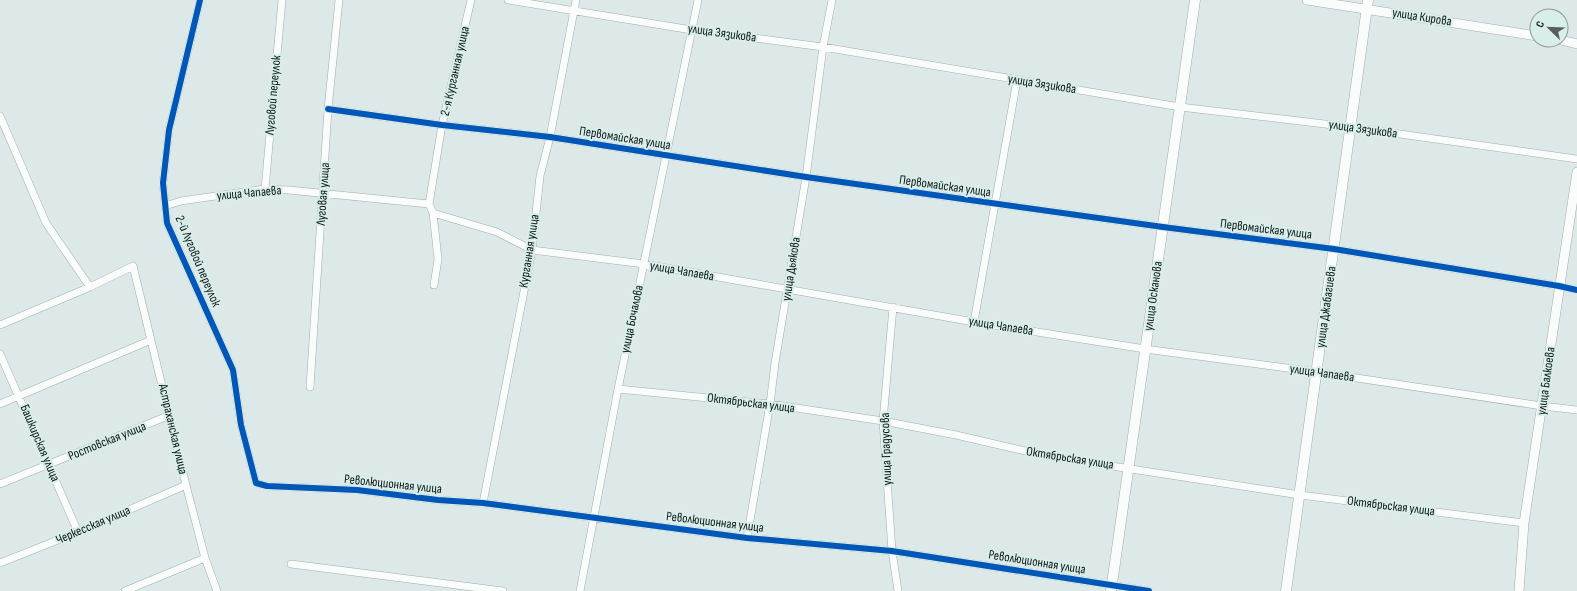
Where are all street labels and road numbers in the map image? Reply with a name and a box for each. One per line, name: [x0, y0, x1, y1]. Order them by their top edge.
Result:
street label: улица Кирова: [1391, 4, 1453, 30]
street label: улица Зязикова: [687, 20, 757, 46]
street label: 2-я Курганная улица: [437, 25, 473, 117]
street label: Луговой переулок: [261, 54, 284, 136]
street label: улица Зязикова: [1007, 71, 1077, 97]
street label: улица Зязикова: [1328, 116, 1398, 142]
street label: Первомайская улица: [578, 123, 672, 153]
street label: Луговая улица: [313, 162, 333, 227]
street label: Первомайская улица: [898, 172, 992, 200]
street label: улица Чапаева: [216, 182, 282, 204]
street label: 2-й Луговой переулок: [172, 213, 224, 309]
street label: Курганная улица: [515, 213, 543, 289]
street label: Первомайская улица: [1219, 215, 1313, 243]
street label: улица Дьякова: [778, 236, 804, 302]
street label: улица Чапаева: [649, 257, 715, 285]
street label: улица Осканова: [1140, 260, 1166, 332]
street label: улица Джабагиева: [1312, 265, 1340, 349]
street label: улица Бочалова: [617, 284, 647, 354]
street label: улица Чапаева: [968, 313, 1034, 339]
street label: улица Балкоева: [1533, 346, 1559, 416]
street label: улица Чапаева: [1289, 361, 1355, 385]
street label: Астраханская улица: [155, 381, 191, 476]
street label: Октябрьская улица: [706, 390, 796, 416]
street label: Башкирская улица: [17, 402, 63, 484]
street label: улица Градусова: [877, 412, 895, 486]
street label: Ростовская улица: [66, 418, 148, 464]
street label: Октябрьская улица: [1025, 443, 1115, 473]
street label: Революционная улица: [343, 471, 443, 497]
street label: Октябрьская улица: [1346, 493, 1436, 519]
street label: Черкесская улица: [53, 502, 133, 548]
street label: Революционная улица: [665, 508, 765, 536]
street label: Революционная улица: [987, 546, 1087, 578]

